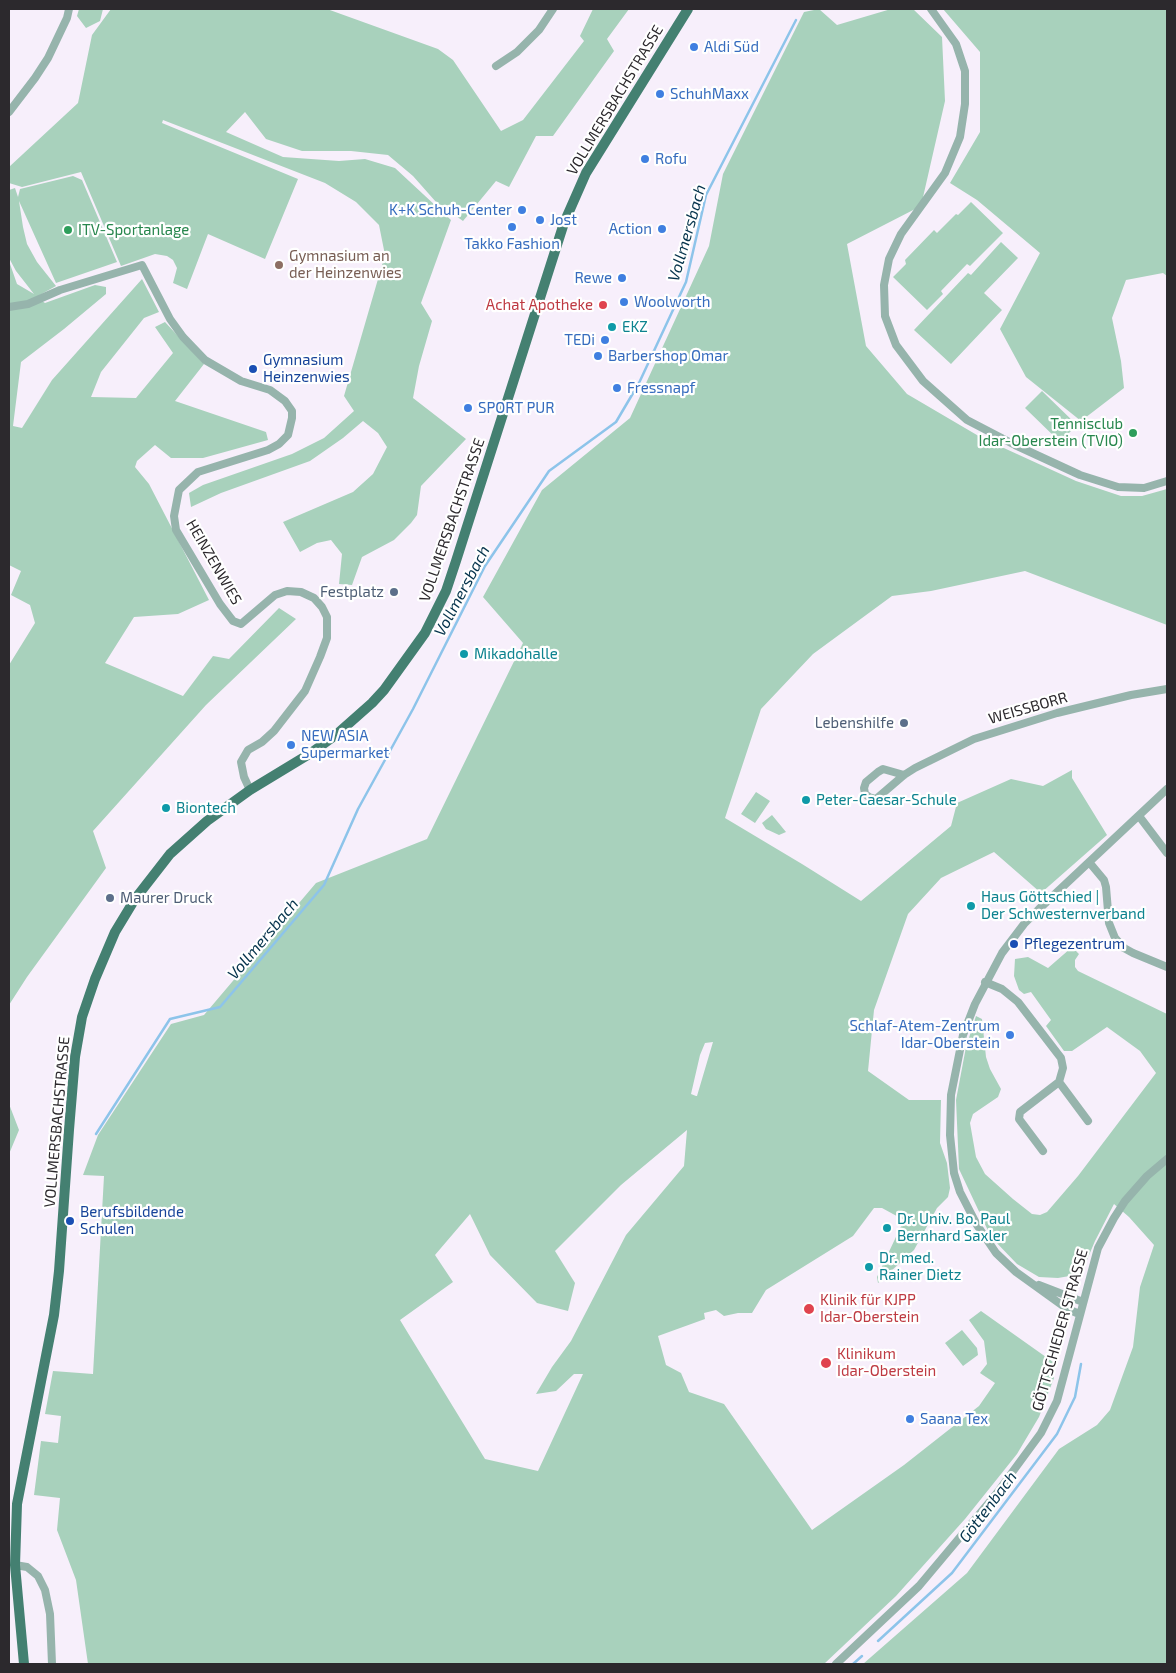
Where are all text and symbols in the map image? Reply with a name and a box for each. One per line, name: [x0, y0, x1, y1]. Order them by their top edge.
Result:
street label: VOLLMERSBACHSTRASSE: [563, 22, 667, 178]
place label: Aldi Süd: [704, 38, 759, 56]
marker: Aldi Süd: [688, 41, 700, 53]
place label: SchuhMaxx: [670, 85, 749, 103]
marker: SchuhMaxx: [654, 88, 666, 100]
place label: Rofu: [655, 150, 687, 168]
marker: Rofu: [639, 153, 651, 165]
water label: Vollmersbach: [664, 182, 710, 284]
place label: K+K Schuh-Center: [389, 201, 512, 219]
marker: K+K Schuh-Center: [516, 204, 528, 216]
place label: Jost: [550, 211, 577, 229]
marker: Jost: [534, 214, 546, 226]
place label: Action: [609, 220, 652, 238]
place label: ITV-Sportanlage: [78, 221, 189, 239]
marker: Takko Fashion: [506, 221, 518, 233]
marker: Action: [656, 223, 668, 235]
marker: ITV-Sportanlage: [62, 224, 74, 236]
place label: Takko Fashion: [464, 235, 560, 253]
place label: Gymnasium an der Heinzenwies: [289, 247, 402, 282]
marker: Gymnasium an der Heinzenwies: [273, 259, 285, 271]
place label: Rewe: [574, 269, 612, 287]
marker: Rewe: [616, 272, 628, 284]
place label: Woolworth: [634, 293, 711, 311]
place label: Achat Apotheke: [486, 296, 593, 314]
marker: Woolworth: [618, 296, 630, 308]
marker: Achat Apotheke: [597, 299, 609, 311]
place label: EKZ: [622, 318, 648, 336]
marker: EKZ: [606, 321, 618, 333]
place label: TEDi: [564, 331, 595, 349]
marker: TEDi: [599, 334, 611, 346]
place label: Barbershop Omar: [608, 347, 728, 365]
marker: Barbershop Omar: [592, 350, 604, 362]
place label: Gymnasium Heinzenwies: [263, 351, 350, 386]
marker: Gymnasium Heinzenwies: [247, 363, 259, 375]
place label: Fressnapf: [627, 379, 695, 397]
marker: Fressnapf: [611, 382, 623, 394]
place label: SPORT PUR: [478, 399, 555, 417]
marker: SPORT PUR: [462, 402, 474, 414]
place label: Tennisclub Idar-Oberstein (TVIO): [979, 415, 1123, 450]
marker: Tennisclub Idar-Oberstein (TVIO): [1127, 427, 1139, 439]
street label: VOLLMERSBACHSTRASSE: [416, 436, 488, 604]
street label: HEINZENWIES: [182, 516, 246, 608]
water label: Vollmersbach: [430, 542, 494, 640]
place label: Festplatz: [320, 583, 384, 601]
marker: Festplatz: [388, 586, 400, 598]
place label: Mikadohalle: [474, 645, 558, 663]
marker: Mikadohalle: [458, 648, 470, 660]
street label: WEISSBORR: [986, 688, 1070, 728]
place label: Lebenshilfe: [815, 714, 894, 732]
marker: Lebenshilfe: [898, 717, 910, 729]
place label: NEW ASIA Supermarket: [301, 727, 389, 762]
marker: NEW ASIA Supermarket: [285, 739, 297, 751]
place label: Peter-Caesar-Schule: [816, 791, 957, 809]
marker: Peter-Caesar-Schule: [800, 794, 812, 806]
place label: Biontech: [176, 799, 236, 817]
marker: Biontech: [160, 802, 172, 814]
place label: Haus Göttschied | Der Schwesternverband: [981, 888, 1145, 923]
place label: Maurer Druck: [120, 889, 213, 907]
marker: Maurer Druck: [104, 892, 116, 904]
water label: Vollmersbach: [224, 895, 302, 983]
marker: Haus Göttschied | Der Schwesternverband: [965, 900, 977, 912]
place label: Pflegezentrum: [1024, 935, 1125, 953]
marker: Pflegezentrum: [1008, 938, 1020, 950]
place label: Schlaf-Atem-Zentrum Idar-Oberstein: [849, 1017, 1000, 1052]
marker: Schlaf-Atem-Zentrum Idar-Oberstein: [1004, 1029, 1016, 1041]
street label: VOLLMERSBACHSTRASSE: [41, 1036, 73, 1208]
place label: Berufsbildende Schulen: [80, 1203, 184, 1238]
place label: Dr. Univ. Bo. Paul Bernhard Saxler: [897, 1210, 1010, 1245]
marker: Berufsbildende Schulen: [64, 1215, 76, 1227]
marker: Dr. Univ. Bo. Paul Bernhard Saxler: [881, 1222, 893, 1234]
street label: GÖTTSCHIEDER STRASSE: [1028, 1247, 1092, 1413]
place label: Dr. med. Rainer Dietz: [879, 1249, 961, 1284]
marker: Dr. med. Rainer Dietz: [863, 1261, 875, 1273]
place label: Klinik für KJPP Idar-Oberstein: [820, 1291, 919, 1326]
marker: Klinik für KJPP Idar-Oberstein: [802, 1302, 816, 1316]
place label: Klinikum Idar-Oberstein: [837, 1345, 936, 1380]
marker: Klinikum Idar-Oberstein: [819, 1356, 833, 1370]
place label: Saana Tex: [920, 1410, 988, 1428]
marker: Saana Tex: [904, 1413, 916, 1425]
water label: Göttenbach: [955, 1468, 1021, 1546]

